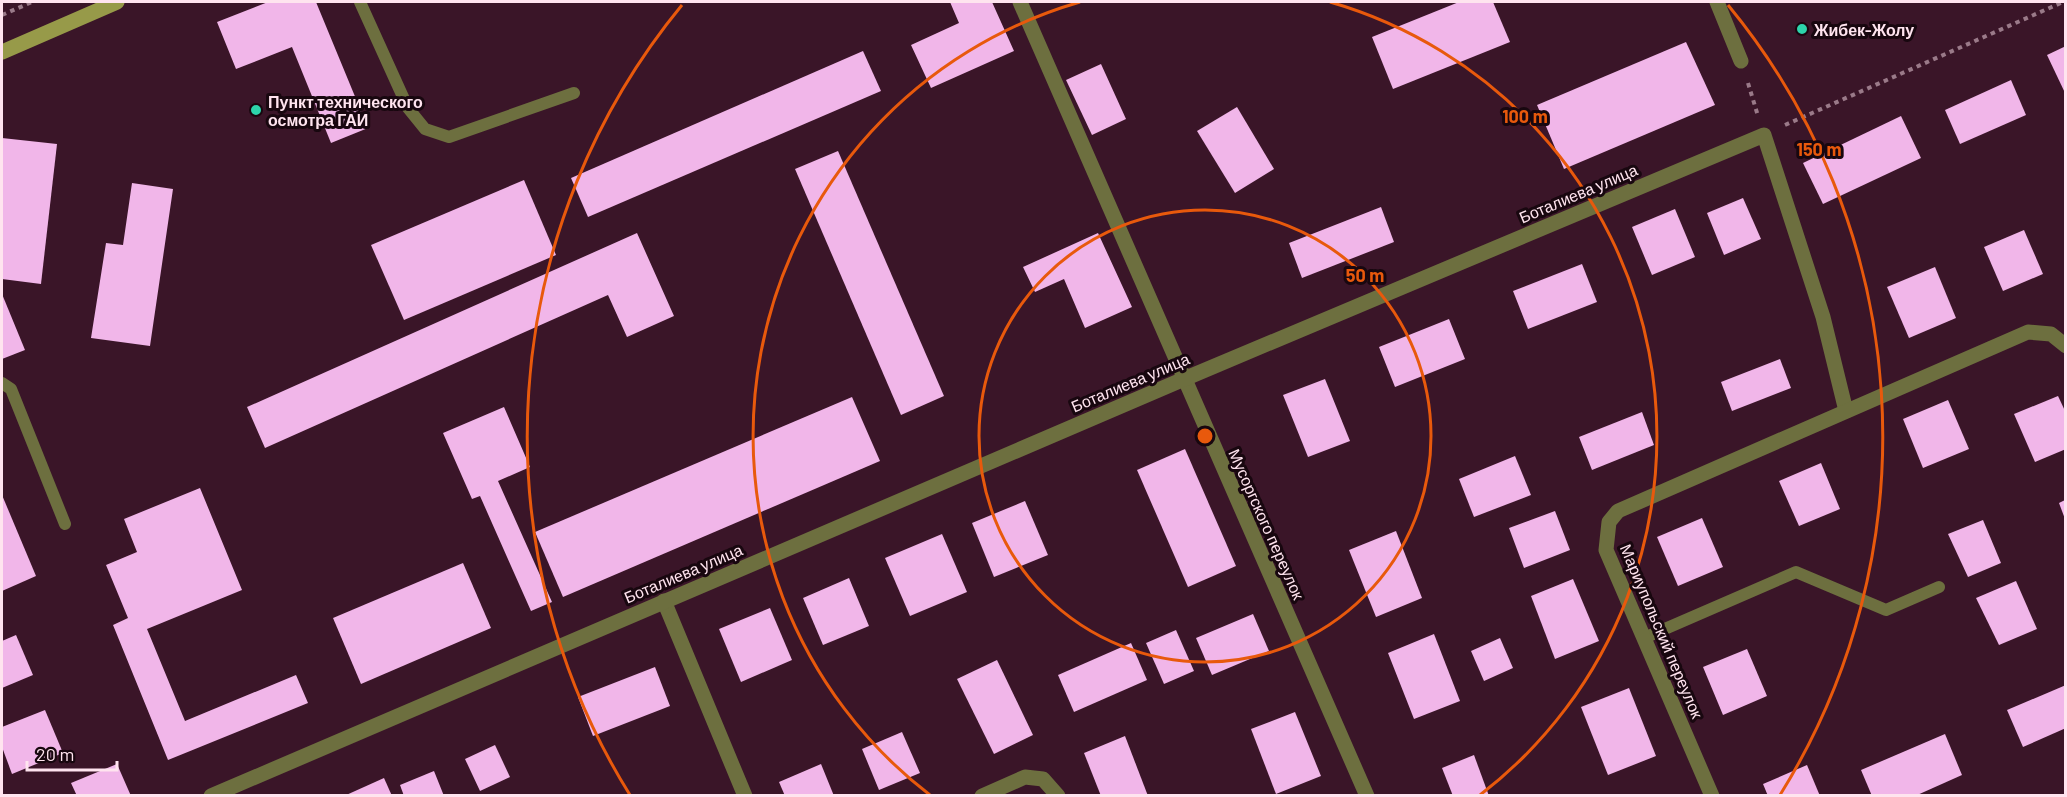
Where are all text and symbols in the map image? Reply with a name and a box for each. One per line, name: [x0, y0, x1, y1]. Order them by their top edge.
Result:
place label: Жибек-Жолу: [1813, 20, 1914, 39]
marker: Жибек-Жолу: [1795, 22, 1809, 36]
place label: Пункт технического осмотра ГАИ: [268, 92, 423, 129]
marker: Пункт технического осмотра ГАИ: [249, 103, 263, 117]
text: 100 m: [1502, 105, 1548, 127]
text: 150 m: [1797, 138, 1841, 160]
street label: Боталиева улица: [1516, 159, 1640, 226]
text: 50 m: [1346, 264, 1384, 286]
street label: Боталиева улица: [1068, 348, 1192, 415]
centre of rings: [1195, 426, 1215, 446]
street label: Мусоргского переулок: [1225, 446, 1309, 603]
street label: Боталиева улица: [621, 539, 745, 606]
street label: Мариупольский переулок: [1617, 541, 1708, 722]
scale bar: [27, 734, 117, 772]
text: 20 m: [36, 743, 74, 765]

